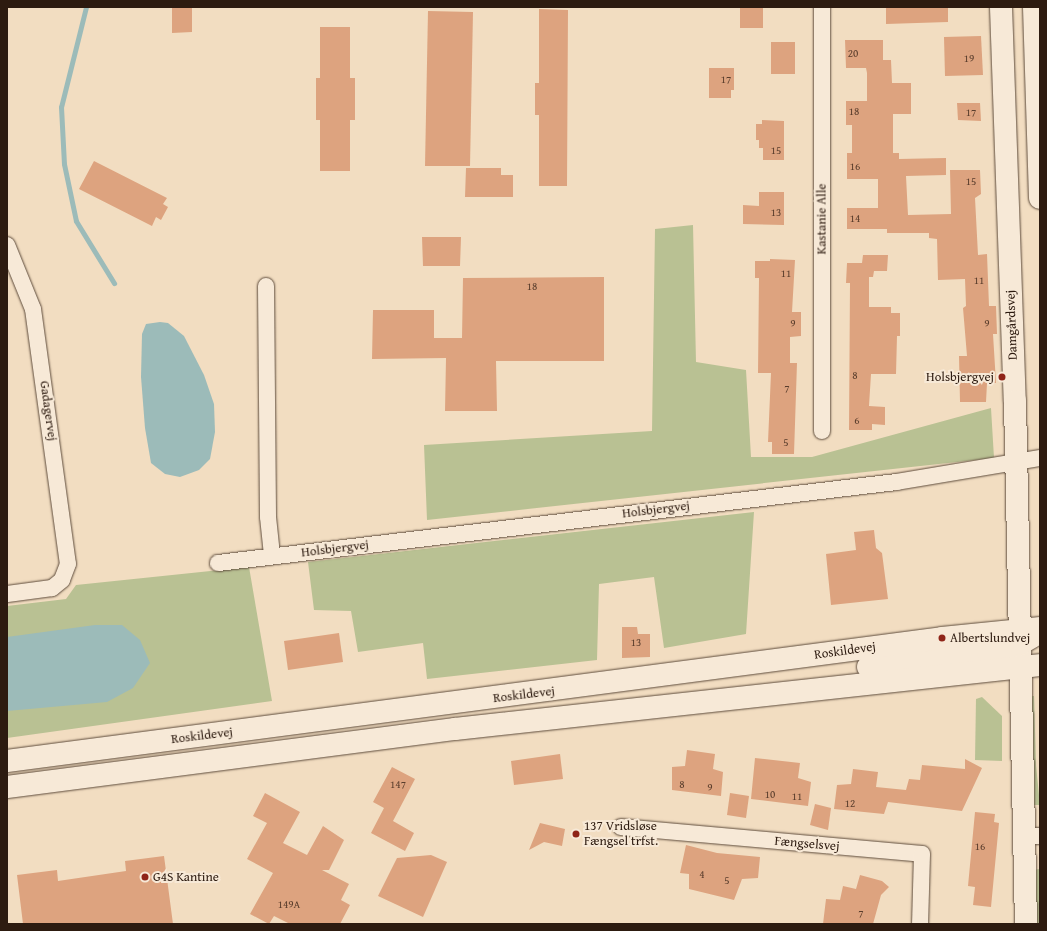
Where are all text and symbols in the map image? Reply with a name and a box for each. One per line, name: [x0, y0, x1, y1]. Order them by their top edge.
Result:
house number: 20: [848, 46, 858, 60]
house number: 19: [964, 51, 974, 65]
house number: 17: [721, 72, 731, 86]
house number: 18: [849, 104, 859, 118]
house number: 17: [966, 105, 976, 119]
house number: 15: [771, 143, 781, 157]
house number: 16: [850, 159, 860, 173]
house number: 15: [966, 174, 976, 188]
street label: Kastanie Alle: [814, 184, 830, 254]
house number: 13: [771, 205, 781, 219]
house number: 14: [850, 211, 860, 225]
house number: 11: [781, 266, 791, 280]
house number: 11: [974, 273, 984, 287]
house number: 18: [527, 279, 537, 293]
street label: Damgårdsvej: [1003, 290, 1021, 360]
house number: 9: [790, 316, 796, 330]
house number: 9: [984, 316, 990, 330]
house number: 8: [852, 368, 858, 382]
place label: Holsbjergvej: [926, 369, 994, 385]
marker: Holsbjergvej: [997, 372, 1007, 382]
street label: Gadagervej: [36, 380, 60, 442]
house number: 7: [784, 381, 790, 395]
house number: 6: [854, 413, 860, 427]
house number: 5: [783, 435, 789, 449]
street label: Holsbjergvej: [621, 498, 691, 522]
street label: Holsbjergvej: [300, 537, 370, 561]
place label: Albertslundvej: [950, 630, 1030, 646]
marker: Albertslundvej: [937, 633, 947, 643]
house number: 13: [631, 635, 641, 649]
street label: Roskildevej: [813, 639, 877, 663]
street label: Roskildevej: [492, 683, 556, 707]
street label: Roskildevej: [170, 724, 234, 748]
house number: 147: [390, 777, 406, 791]
house number: 8: [679, 777, 685, 791]
house number: 9: [707, 780, 713, 794]
house number: 10: [765, 787, 775, 801]
house number: 11: [792, 789, 802, 803]
house number: 12: [845, 796, 855, 810]
place label: 137 Vridsløse Fængsel trfst.: [584, 819, 658, 850]
marker: 137 Vridsløse Fængsel trfst.: [571, 829, 581, 839]
street label: Fængselsvej: [774, 833, 840, 855]
house number: 16: [975, 839, 985, 853]
house number: 4: [699, 867, 705, 881]
place label: G4S Kantine: [153, 869, 219, 885]
marker: G4S Kantine: [140, 872, 150, 882]
house number: 5: [724, 873, 730, 887]
house number: 149A: [278, 897, 300, 911]
house number: 7: [858, 906, 864, 920]

